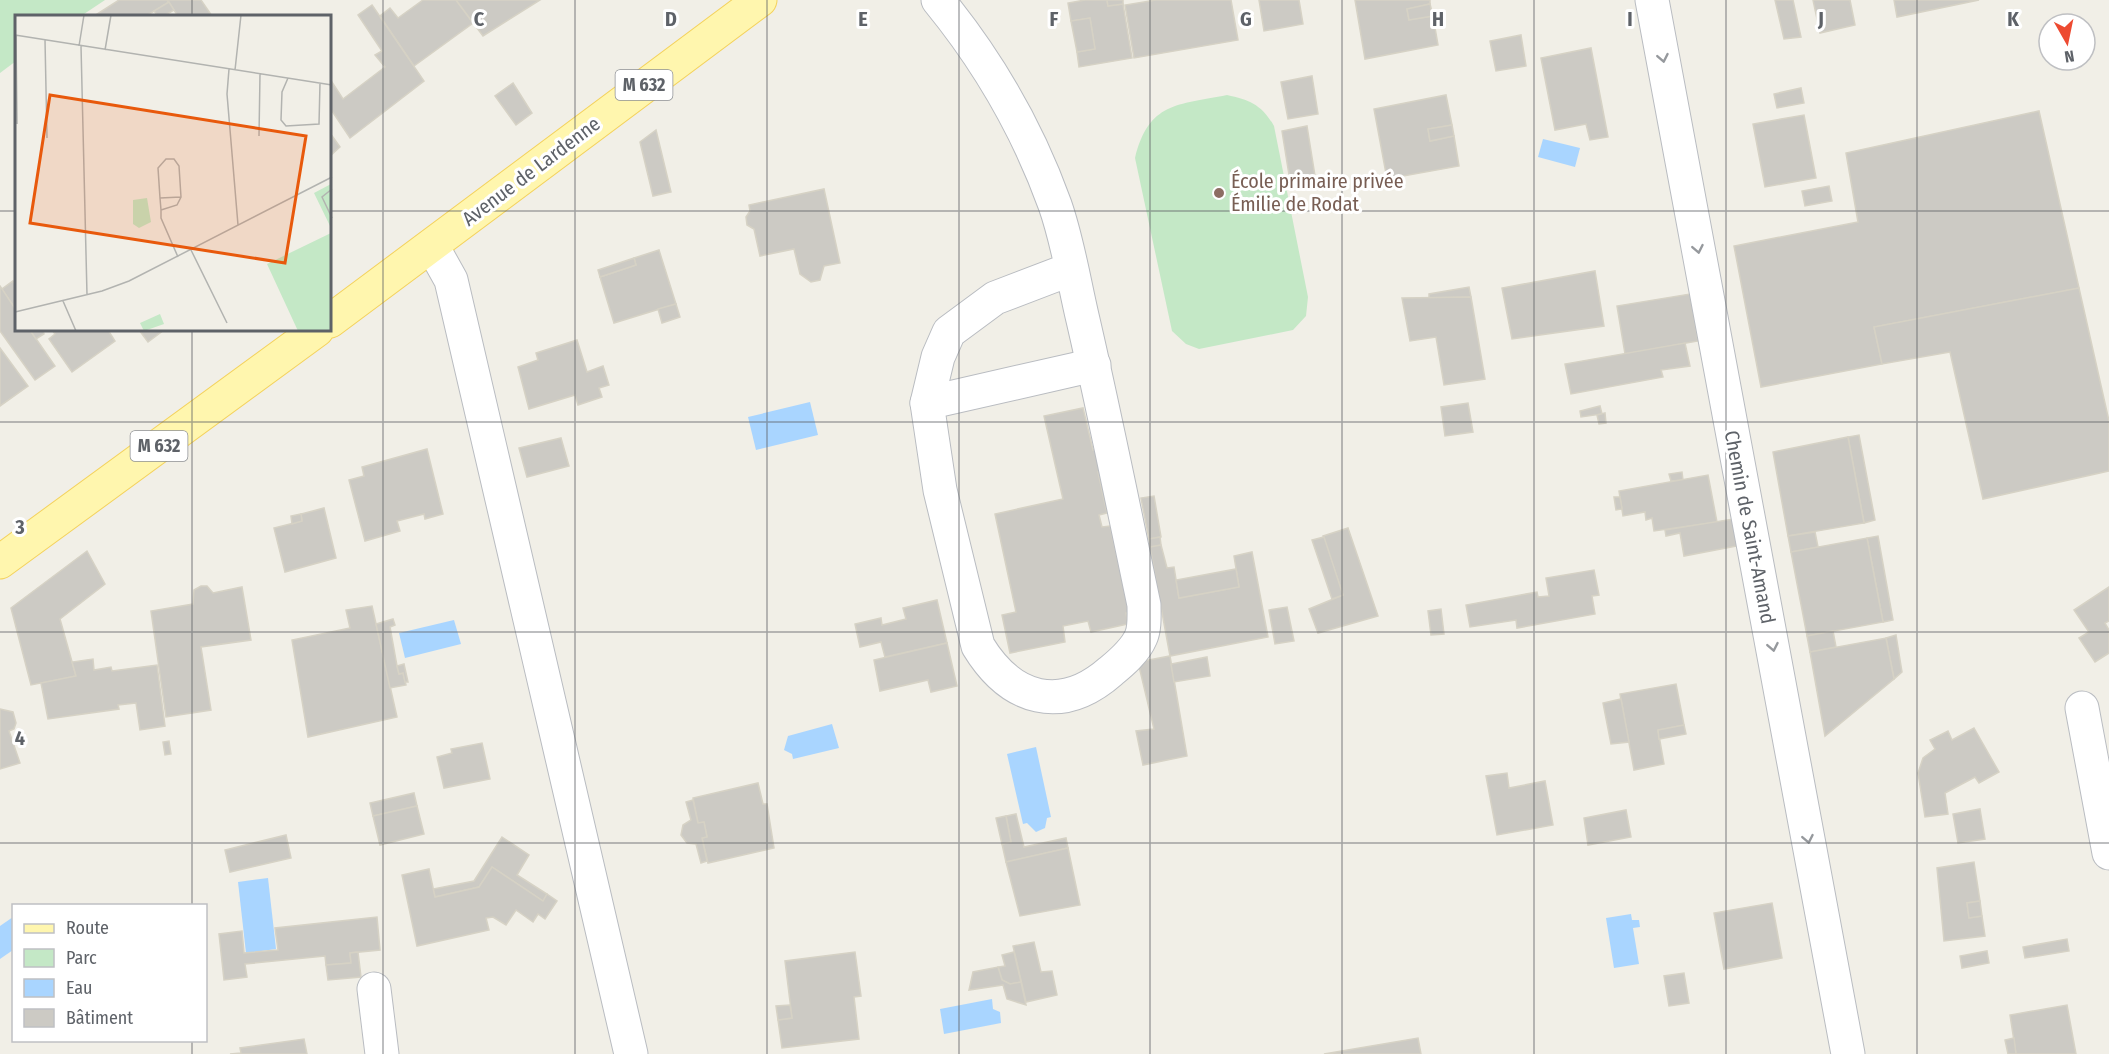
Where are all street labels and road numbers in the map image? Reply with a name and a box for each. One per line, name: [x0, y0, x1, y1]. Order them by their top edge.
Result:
road number: M 632: [616, 70, 672, 100]
street label: Avenue de Lardenne: [457, 111, 605, 231]
street label: Chemin de Saint-Amand: [1719, 428, 1781, 626]
road number: M 632: [130, 431, 188, 461]

